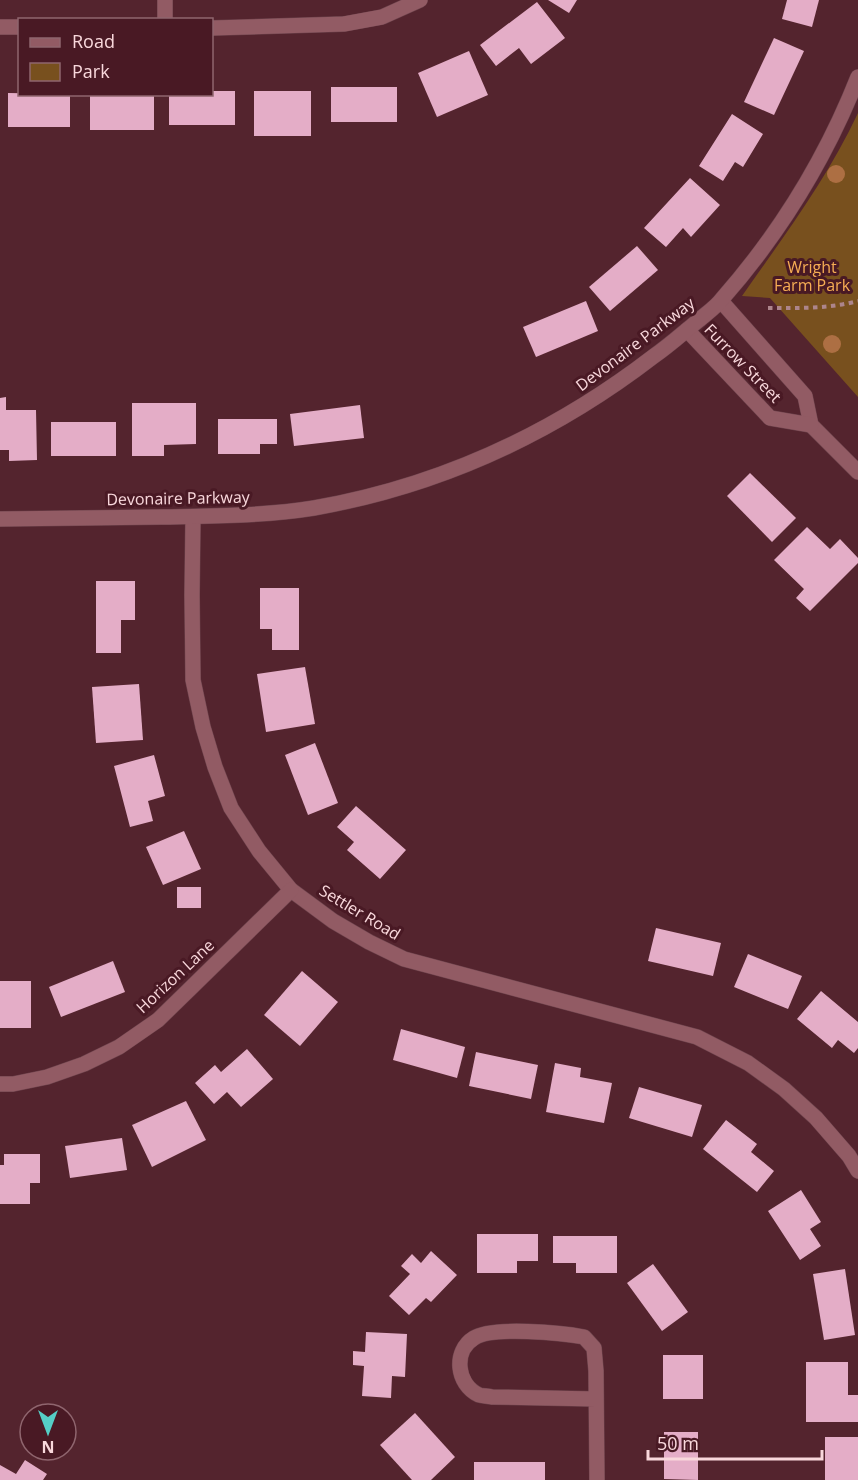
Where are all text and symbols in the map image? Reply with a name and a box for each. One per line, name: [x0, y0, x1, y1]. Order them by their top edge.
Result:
legend: [18, 18, 213, 96]
text: Road: [72, 29, 115, 53]
text: Park: [72, 59, 110, 83]
park label: Wright Farm Park: [774, 256, 851, 296]
street label: Devonaire Parkway: [571, 291, 700, 396]
street label: Furrow Street: [700, 319, 787, 408]
street label: Devonaire Parkway: [106, 486, 251, 510]
street label: Settler Road: [315, 879, 405, 945]
street label: Horizon Lane: [131, 934, 219, 1018]
north arrow: [18, 1402, 78, 1462]
scale bar: [648, 1423, 822, 1461]
text: 50 m: [657, 1431, 699, 1455]
text: N: [41, 1436, 55, 1458]

